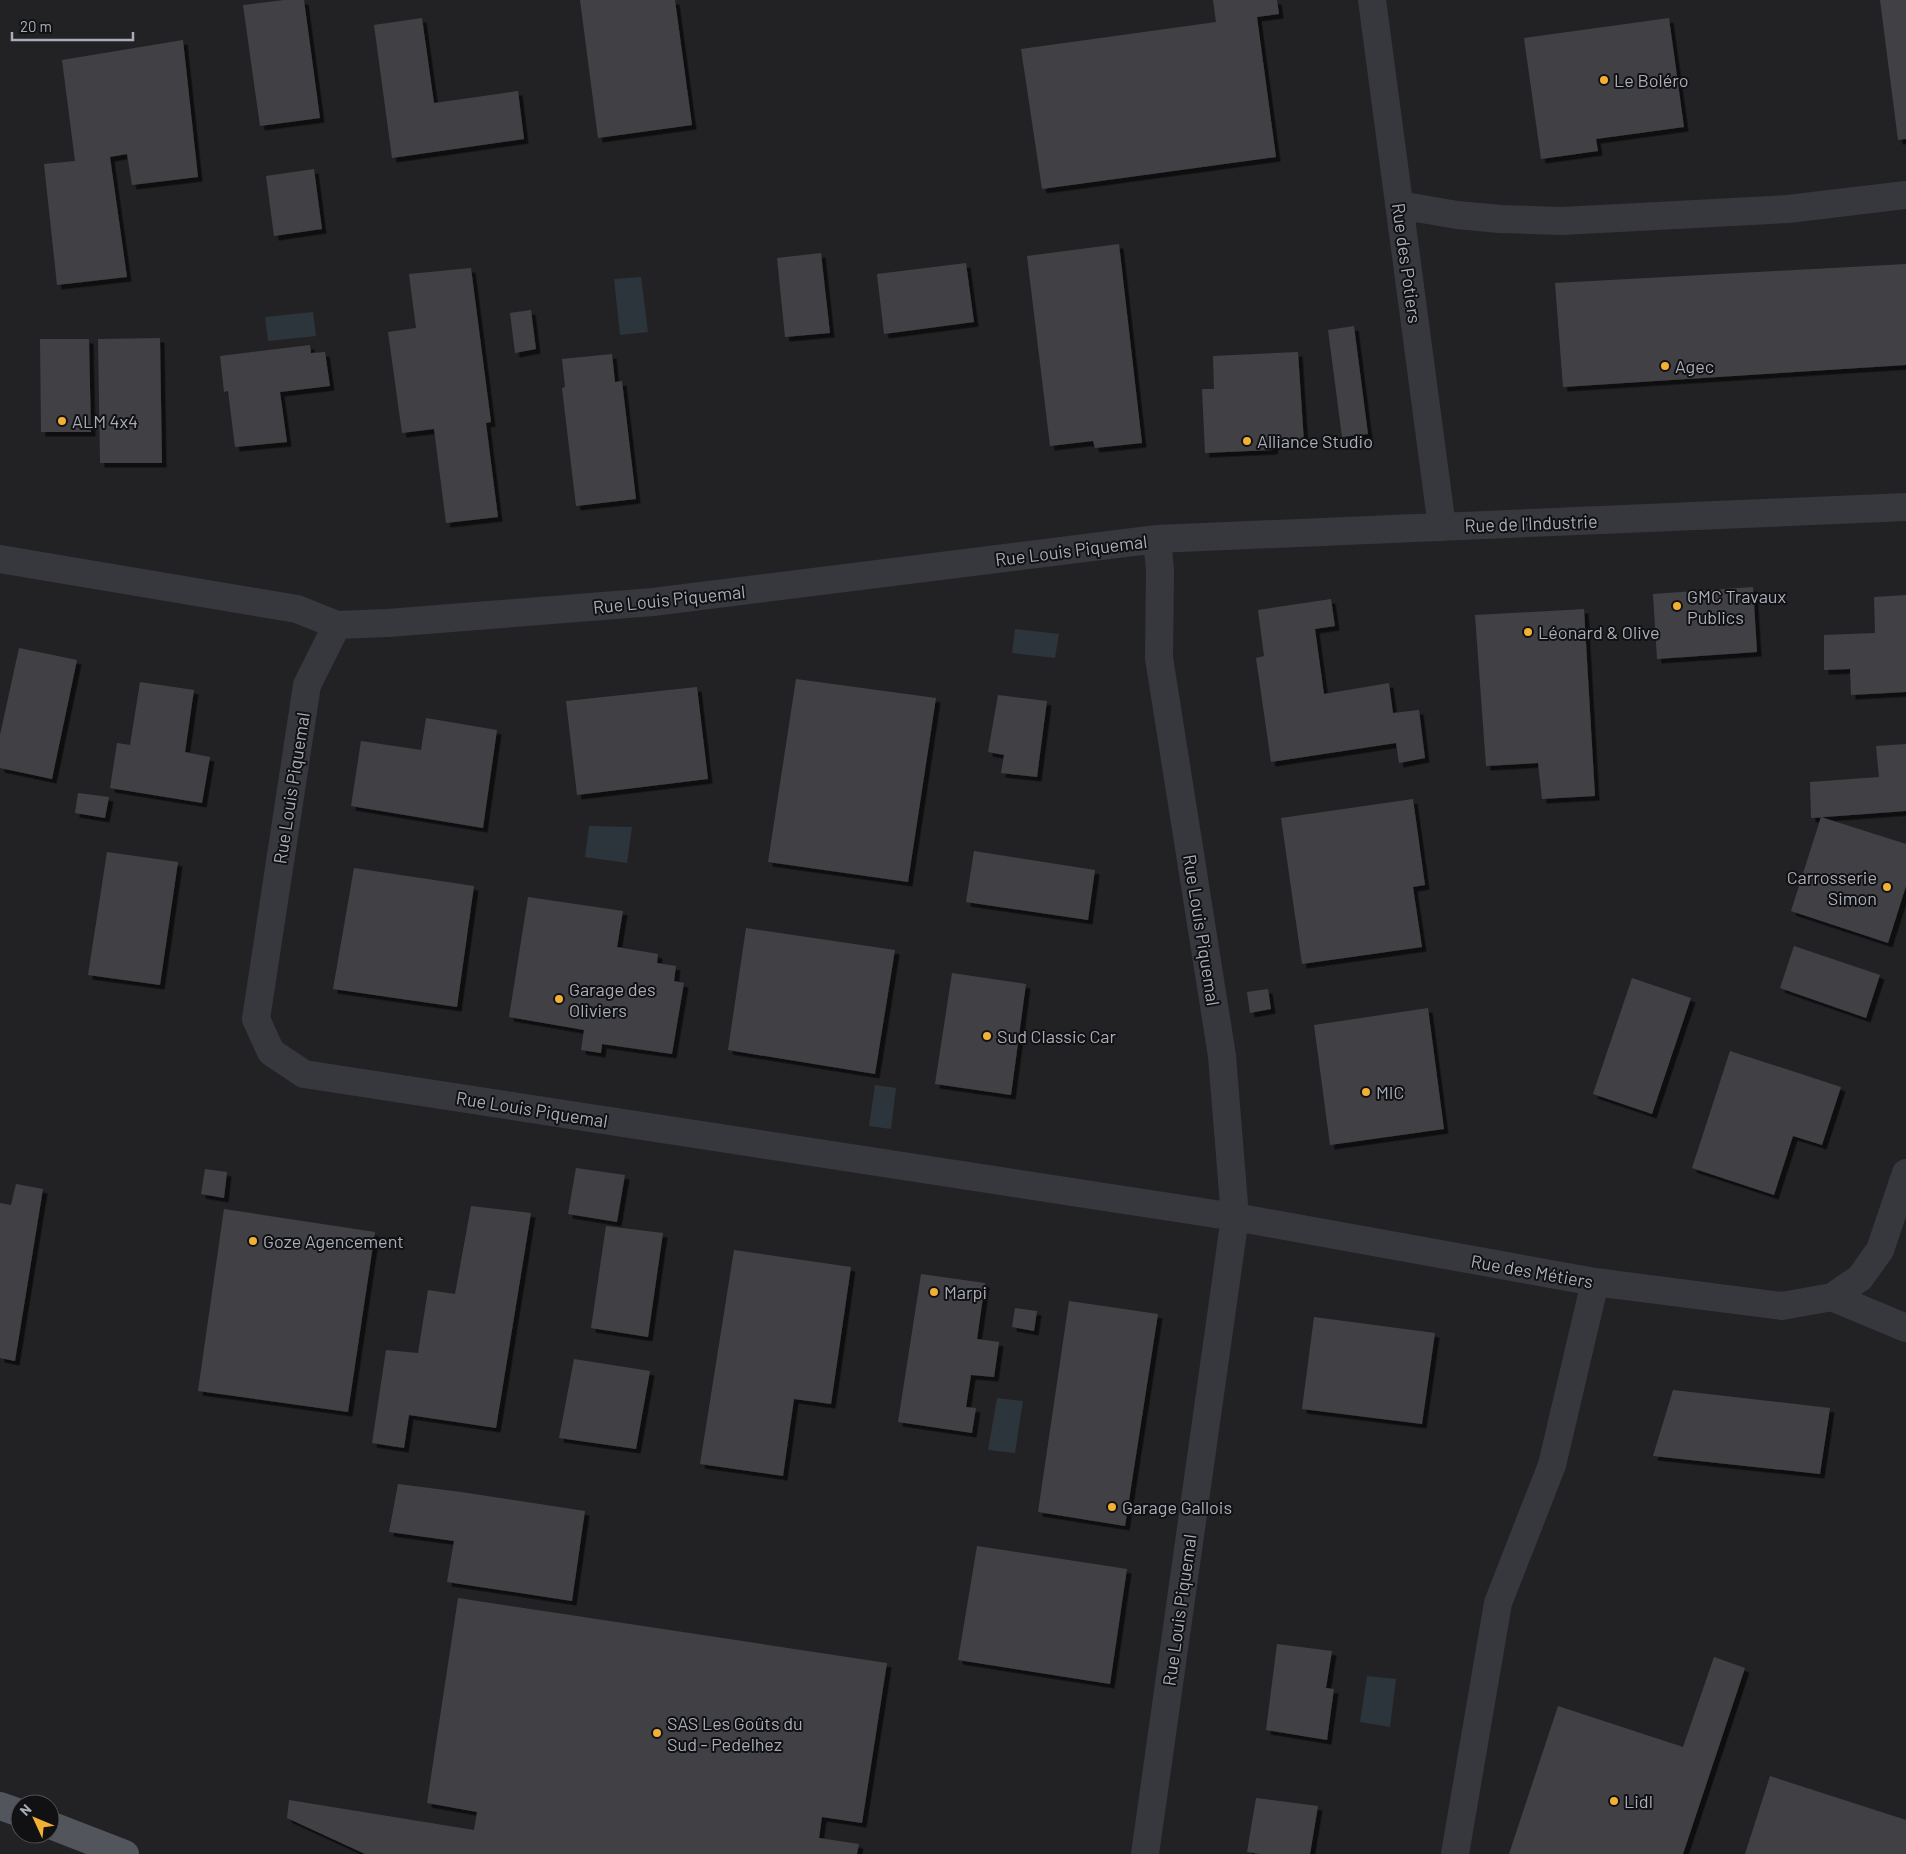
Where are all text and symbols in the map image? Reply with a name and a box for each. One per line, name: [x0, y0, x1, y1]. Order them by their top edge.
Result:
scale bar: [12, 10, 134, 42]
text: 20 m: [20, 17, 52, 35]
place label: Le Boléro: [1614, 69, 1689, 91]
marker: Le Boléro: [1598, 74, 1610, 86]
street label: Rue des Potiers: [1388, 201, 1426, 325]
place label: Agec: [1675, 355, 1714, 377]
marker: Agec: [1659, 360, 1671, 372]
place label: ALM 4x4: [72, 410, 138, 432]
marker: ALM 4x4: [56, 415, 68, 427]
place label: Alliance Studio: [1257, 430, 1373, 452]
marker: Alliance Studio: [1241, 435, 1253, 447]
street label: Rue de l'Industrie: [1464, 510, 1598, 536]
street label: Rue Louis Piquemal: [994, 530, 1148, 570]
street label: Rue Louis Piquemal: [592, 580, 746, 618]
place label: GMC Travaux Publics: [1687, 585, 1787, 628]
marker: GMC Travaux Publics: [1671, 600, 1683, 612]
place label: Léonard & Olive: [1538, 621, 1660, 643]
marker: Léonard & Olive: [1522, 626, 1534, 638]
street label: Rue Louis Piquemal: [268, 711, 314, 865]
street label: Rue Louis Piquemal: [1179, 853, 1225, 1007]
place label: Carrosserie Simon: [1787, 866, 1877, 909]
marker: Carrosserie Simon: [1881, 881, 1893, 893]
place label: Garage des Oliviers: [569, 978, 656, 1021]
marker: Garage des Oliviers: [553, 993, 565, 1005]
place label: Sud Classic Car: [997, 1025, 1116, 1047]
marker: Sud Classic Car: [981, 1030, 993, 1042]
place label: MIC: [1376, 1081, 1404, 1103]
street label: Rue Louis Piquemal: [455, 1086, 609, 1132]
marker: MIC: [1360, 1086, 1372, 1098]
place label: Goze Agencement: [263, 1230, 404, 1252]
marker: Goze Agencement: [247, 1235, 259, 1247]
street label: Rue des Métiers: [1469, 1249, 1595, 1293]
place label: Marpi: [944, 1281, 987, 1303]
marker: Marpi: [928, 1286, 940, 1298]
place label: Garage Gallois: [1122, 1496, 1232, 1518]
marker: Garage Gallois: [1106, 1501, 1118, 1513]
street label: Rue Louis Piquemal: [1157, 1533, 1201, 1687]
place label: SAS Les Goûts du Sud - Pedelhez: [667, 1712, 803, 1755]
marker: SAS Les Goûts du Sud - Pedelhez: [651, 1727, 663, 1739]
place label: Lidl: [1624, 1790, 1653, 1812]
north arrow: [10, 1794, 60, 1844]
marker: Lidl: [1608, 1795, 1620, 1807]
text: N: [16, 1800, 35, 1819]

